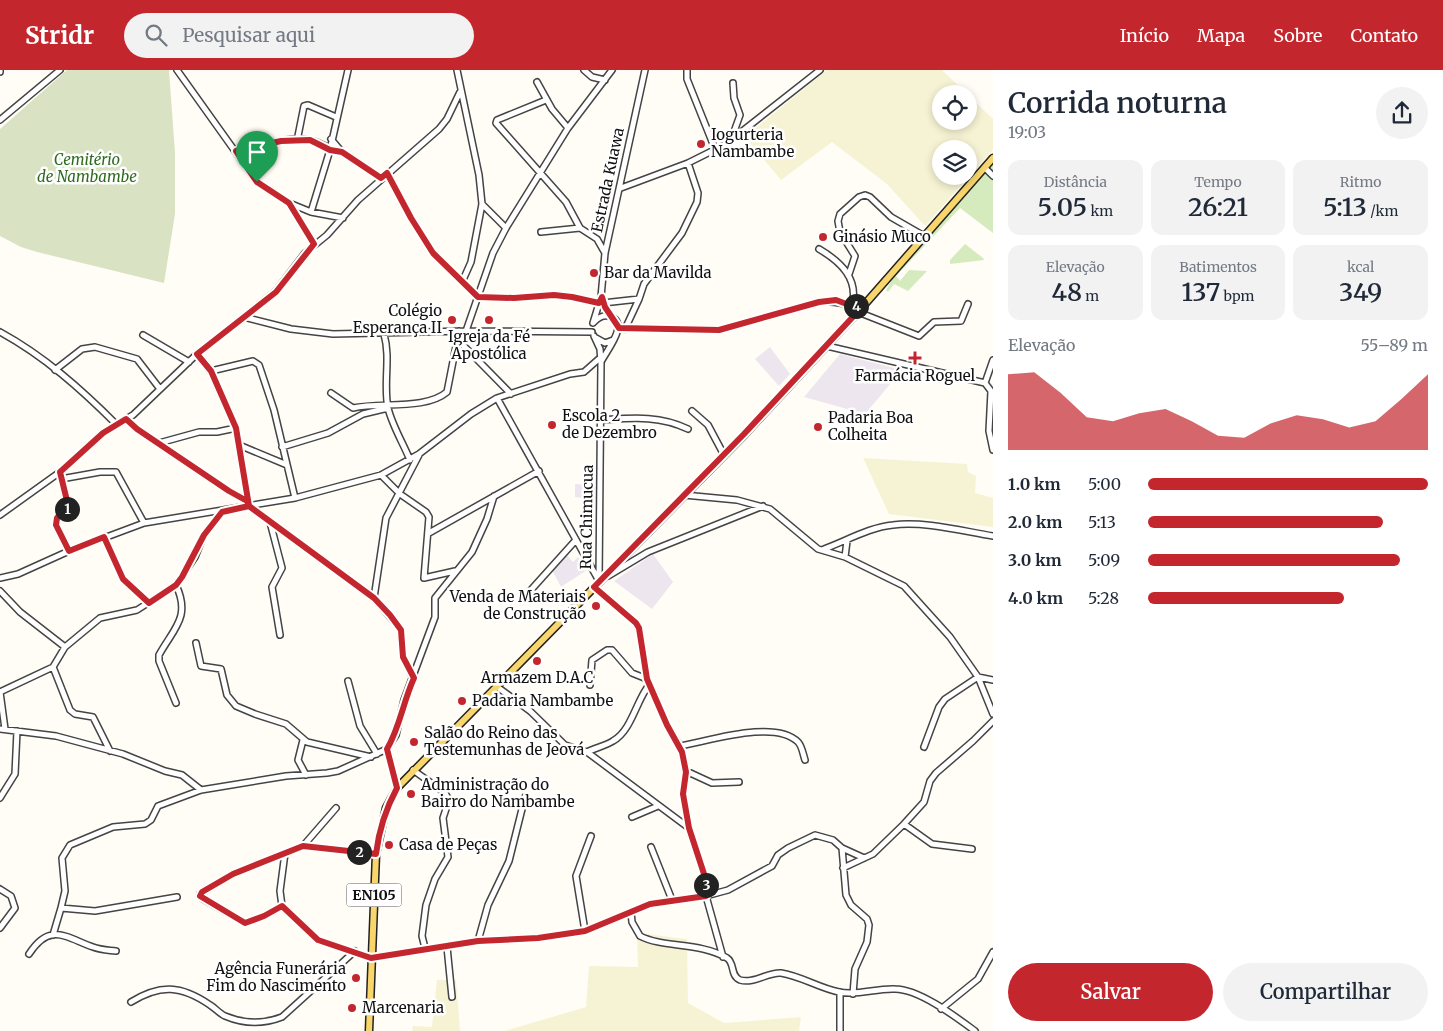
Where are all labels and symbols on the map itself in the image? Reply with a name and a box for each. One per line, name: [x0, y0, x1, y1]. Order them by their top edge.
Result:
place label: Iogurteria Nambambe: [711, 125, 794, 161]
street label: Estrada Kuawa: [587, 126, 628, 234]
pin: [236, 131, 278, 182]
marker: Iogurteria Nambambe: [695, 138, 707, 150]
park label: Cemitério de Nambambe: [37, 150, 137, 186]
place label: Ginásio Muco: [833, 227, 931, 246]
marker: Ginásio Muco: [817, 231, 829, 243]
place label: Bar da Mavilda: [604, 263, 712, 282]
marker: Bar da Mavilda: [588, 267, 600, 279]
pin: 4: [844, 294, 868, 318]
place label: Colégio Esperança II: [353, 301, 442, 337]
marker: Colégio Esperança II: [446, 314, 458, 326]
marker: Igreja da Fé Apostólica: [483, 314, 495, 326]
place label: Igreja da Fé Apostólica: [448, 327, 530, 363]
marker: Farmácia Roguel: [908, 351, 922, 365]
place label: Farmácia Roguel: [855, 366, 976, 385]
place label: Escola 2 de Dezembro: [562, 406, 657, 442]
place label: Padaria Boa Colheita: [828, 408, 913, 444]
marker: Escola 2 de Dezembro: [546, 419, 558, 431]
marker: Padaria Boa Colheita: [812, 421, 824, 433]
street label: Rua Chimucua: [576, 465, 597, 569]
pin: 1: [54, 496, 80, 522]
place label: Venda de Materiais de Construção: [449, 587, 586, 623]
marker: Venda de Materiais de Construção: [590, 600, 602, 612]
marker: Armazem D.A.C: [531, 655, 543, 667]
place label: Armazem D.A.C: [480, 668, 593, 687]
place label: Padaria Nambambe: [472, 691, 613, 710]
marker: Padaria Nambambe: [456, 695, 468, 707]
place label: Salão do Reino das Testemunhas de Jeová: [424, 723, 584, 759]
marker: Salão do Reino das Testemunhas de Jeová: [408, 736, 420, 748]
place label: Administração do Bairro do Nambambe: [420, 775, 575, 811]
marker: Administração do Bairro do Nambambe: [405, 788, 417, 800]
place label: Casa de Peças: [399, 835, 497, 854]
marker: Casa de Peças: [383, 839, 395, 851]
pin: 2: [346, 840, 372, 864]
pin: 3: [694, 872, 718, 898]
road number: EN105: [346, 884, 402, 906]
place label: Agência Funerária Fim do Nascimento: [206, 959, 346, 995]
marker: Agência Funerária Fim do Nascimento: [350, 972, 362, 984]
place label: Marcenaria: [362, 998, 444, 1017]
marker: Marcenaria: [346, 1002, 358, 1014]

